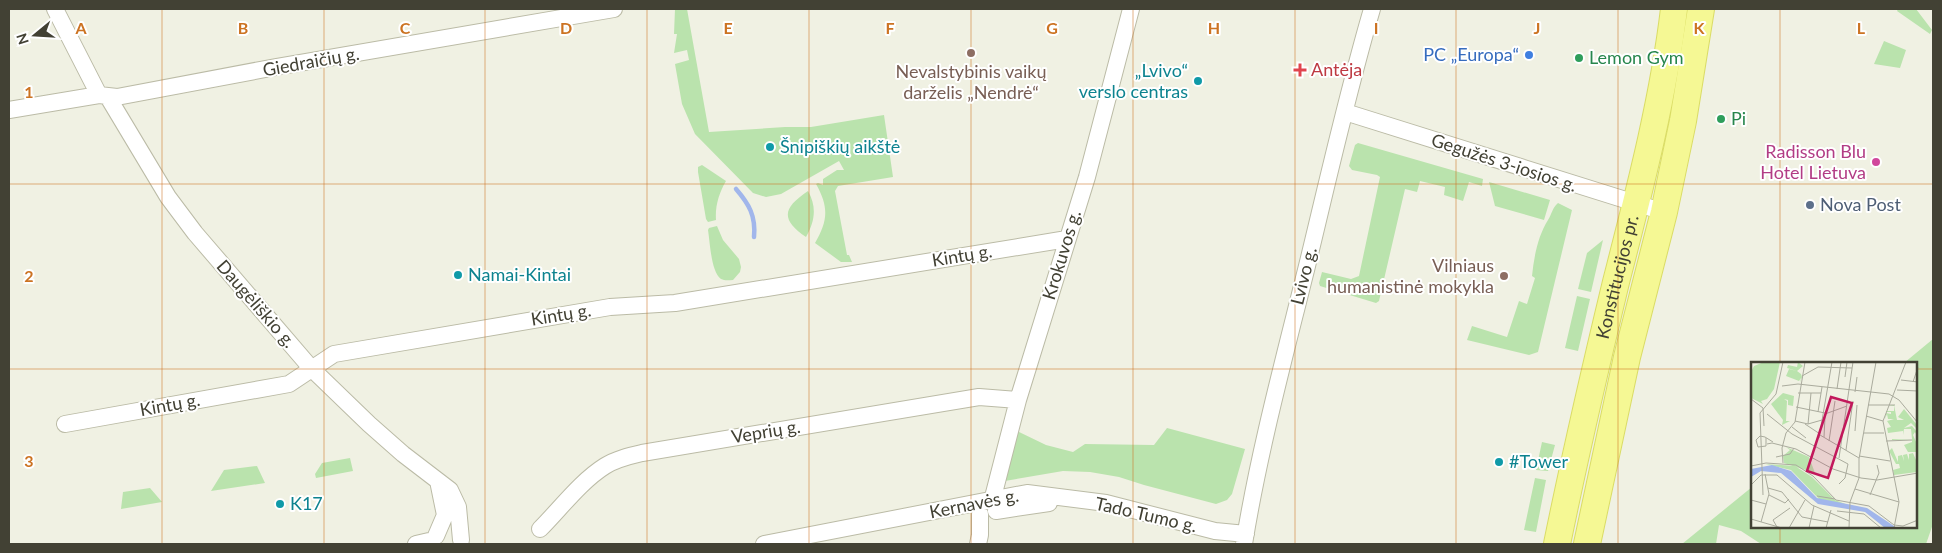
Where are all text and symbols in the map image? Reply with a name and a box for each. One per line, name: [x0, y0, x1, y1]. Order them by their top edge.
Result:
north arrow: [10, 10, 60, 60]
text: A: [74, 18, 87, 37]
text: B: [238, 18, 248, 37]
text: C: [400, 18, 411, 37]
text: D: [560, 18, 572, 37]
text: E: [723, 18, 733, 37]
text: F: [885, 18, 895, 37]
text: G: [1046, 18, 1058, 37]
text: H: [1208, 18, 1220, 37]
text: I: [1374, 18, 1378, 37]
text: J: [1534, 18, 1540, 37]
text: K: [1694, 18, 1706, 37]
text: L: [1857, 18, 1866, 37]
text: N: [12, 31, 32, 47]
street label: Giedraičių g.: [261, 42, 361, 80]
place label: PC „Europa“: [1423, 43, 1519, 65]
place label: Lemon Gym: [1589, 46, 1684, 68]
marker: Nevalstybinis vaikų darželis „Nendrė“: [965, 47, 977, 59]
marker: PC „Europa“: [1523, 49, 1535, 61]
marker: Lemon Gym: [1573, 52, 1585, 64]
place label: Antėja: [1311, 58, 1362, 80]
place label: „Lvivo“ verslo centras: [1079, 59, 1188, 102]
place label: Nevalstybinis vaikų darželis „Nendrė“: [896, 60, 1046, 103]
marker: Antėja: [1293, 63, 1307, 77]
marker: „Lvivo“ verslo centras: [1192, 75, 1204, 87]
text: 1: [24, 82, 34, 101]
place label: Pi: [1731, 107, 1746, 129]
marker: Pi: [1715, 113, 1727, 125]
street label: Gegužės 3-iosios g.: [1429, 128, 1580, 196]
place label: Šnipiškių aikštė: [780, 135, 900, 157]
place label: Radisson Blu Hotel Lietuva: [1760, 140, 1866, 183]
marker: Šnipiškių aikštė: [764, 141, 776, 153]
marker: Radisson Blu Hotel Lietuva: [1870, 156, 1882, 168]
place label: Nova Post: [1820, 193, 1901, 215]
marker: Nova Post: [1804, 199, 1816, 211]
street label: Krokuvos g.: [1037, 207, 1085, 302]
street label: Konstitucijos pr.: [1591, 212, 1643, 341]
street label: Kintų g.: [930, 239, 994, 271]
street label: Lvivo g.: [1285, 245, 1321, 307]
place label: Vilniaus humanistinė mokykla: [1327, 254, 1494, 297]
street label: Daugėliškio g.: [213, 255, 301, 352]
place label: Namai-Kintai: [468, 263, 571, 285]
text: 2: [24, 266, 34, 285]
marker: Namai-Kintai: [452, 269, 464, 281]
marker: Vilniaus humanistinė mokykla: [1498, 270, 1510, 282]
street label: Kintų g.: [529, 298, 593, 330]
inset map: [1751, 362, 1917, 528]
street label: Kintų g.: [138, 388, 202, 420]
street label: Veprių g.: [730, 415, 802, 447]
place label: #Tower: [1509, 450, 1568, 472]
text: 3: [24, 451, 34, 470]
marker: #Tower: [1493, 456, 1505, 468]
street label: Kernavės g.: [927, 484, 1020, 522]
place label: K17: [290, 492, 323, 514]
street label: Tado Tumo g.: [1093, 492, 1199, 536]
marker: K17: [274, 498, 286, 510]

